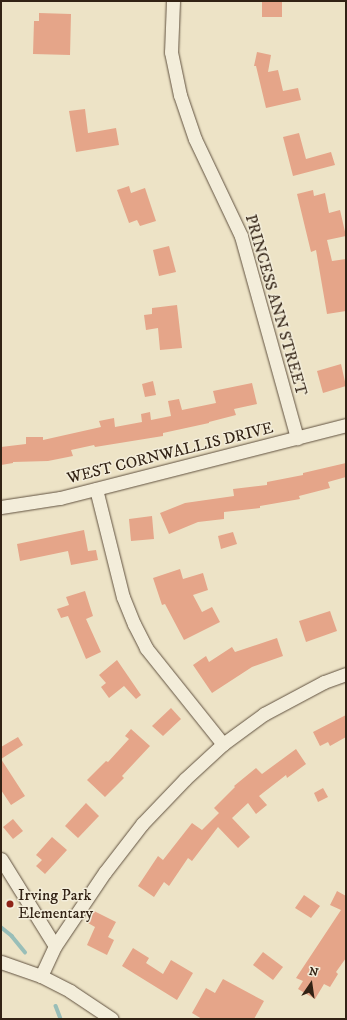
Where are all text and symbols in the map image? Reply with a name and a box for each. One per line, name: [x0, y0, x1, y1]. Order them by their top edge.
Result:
street label: PRINCESS ANN STREET: [241, 212, 311, 398]
street label: WEST CORNWALLIS DRIVE: [65, 418, 275, 488]
place label: Irving Park Elementary: [18, 885, 93, 923]
marker: Irving Park Elementary: [5, 899, 15, 909]
north arrow: [291, 964, 331, 1004]
text: N: [308, 964, 320, 980]

